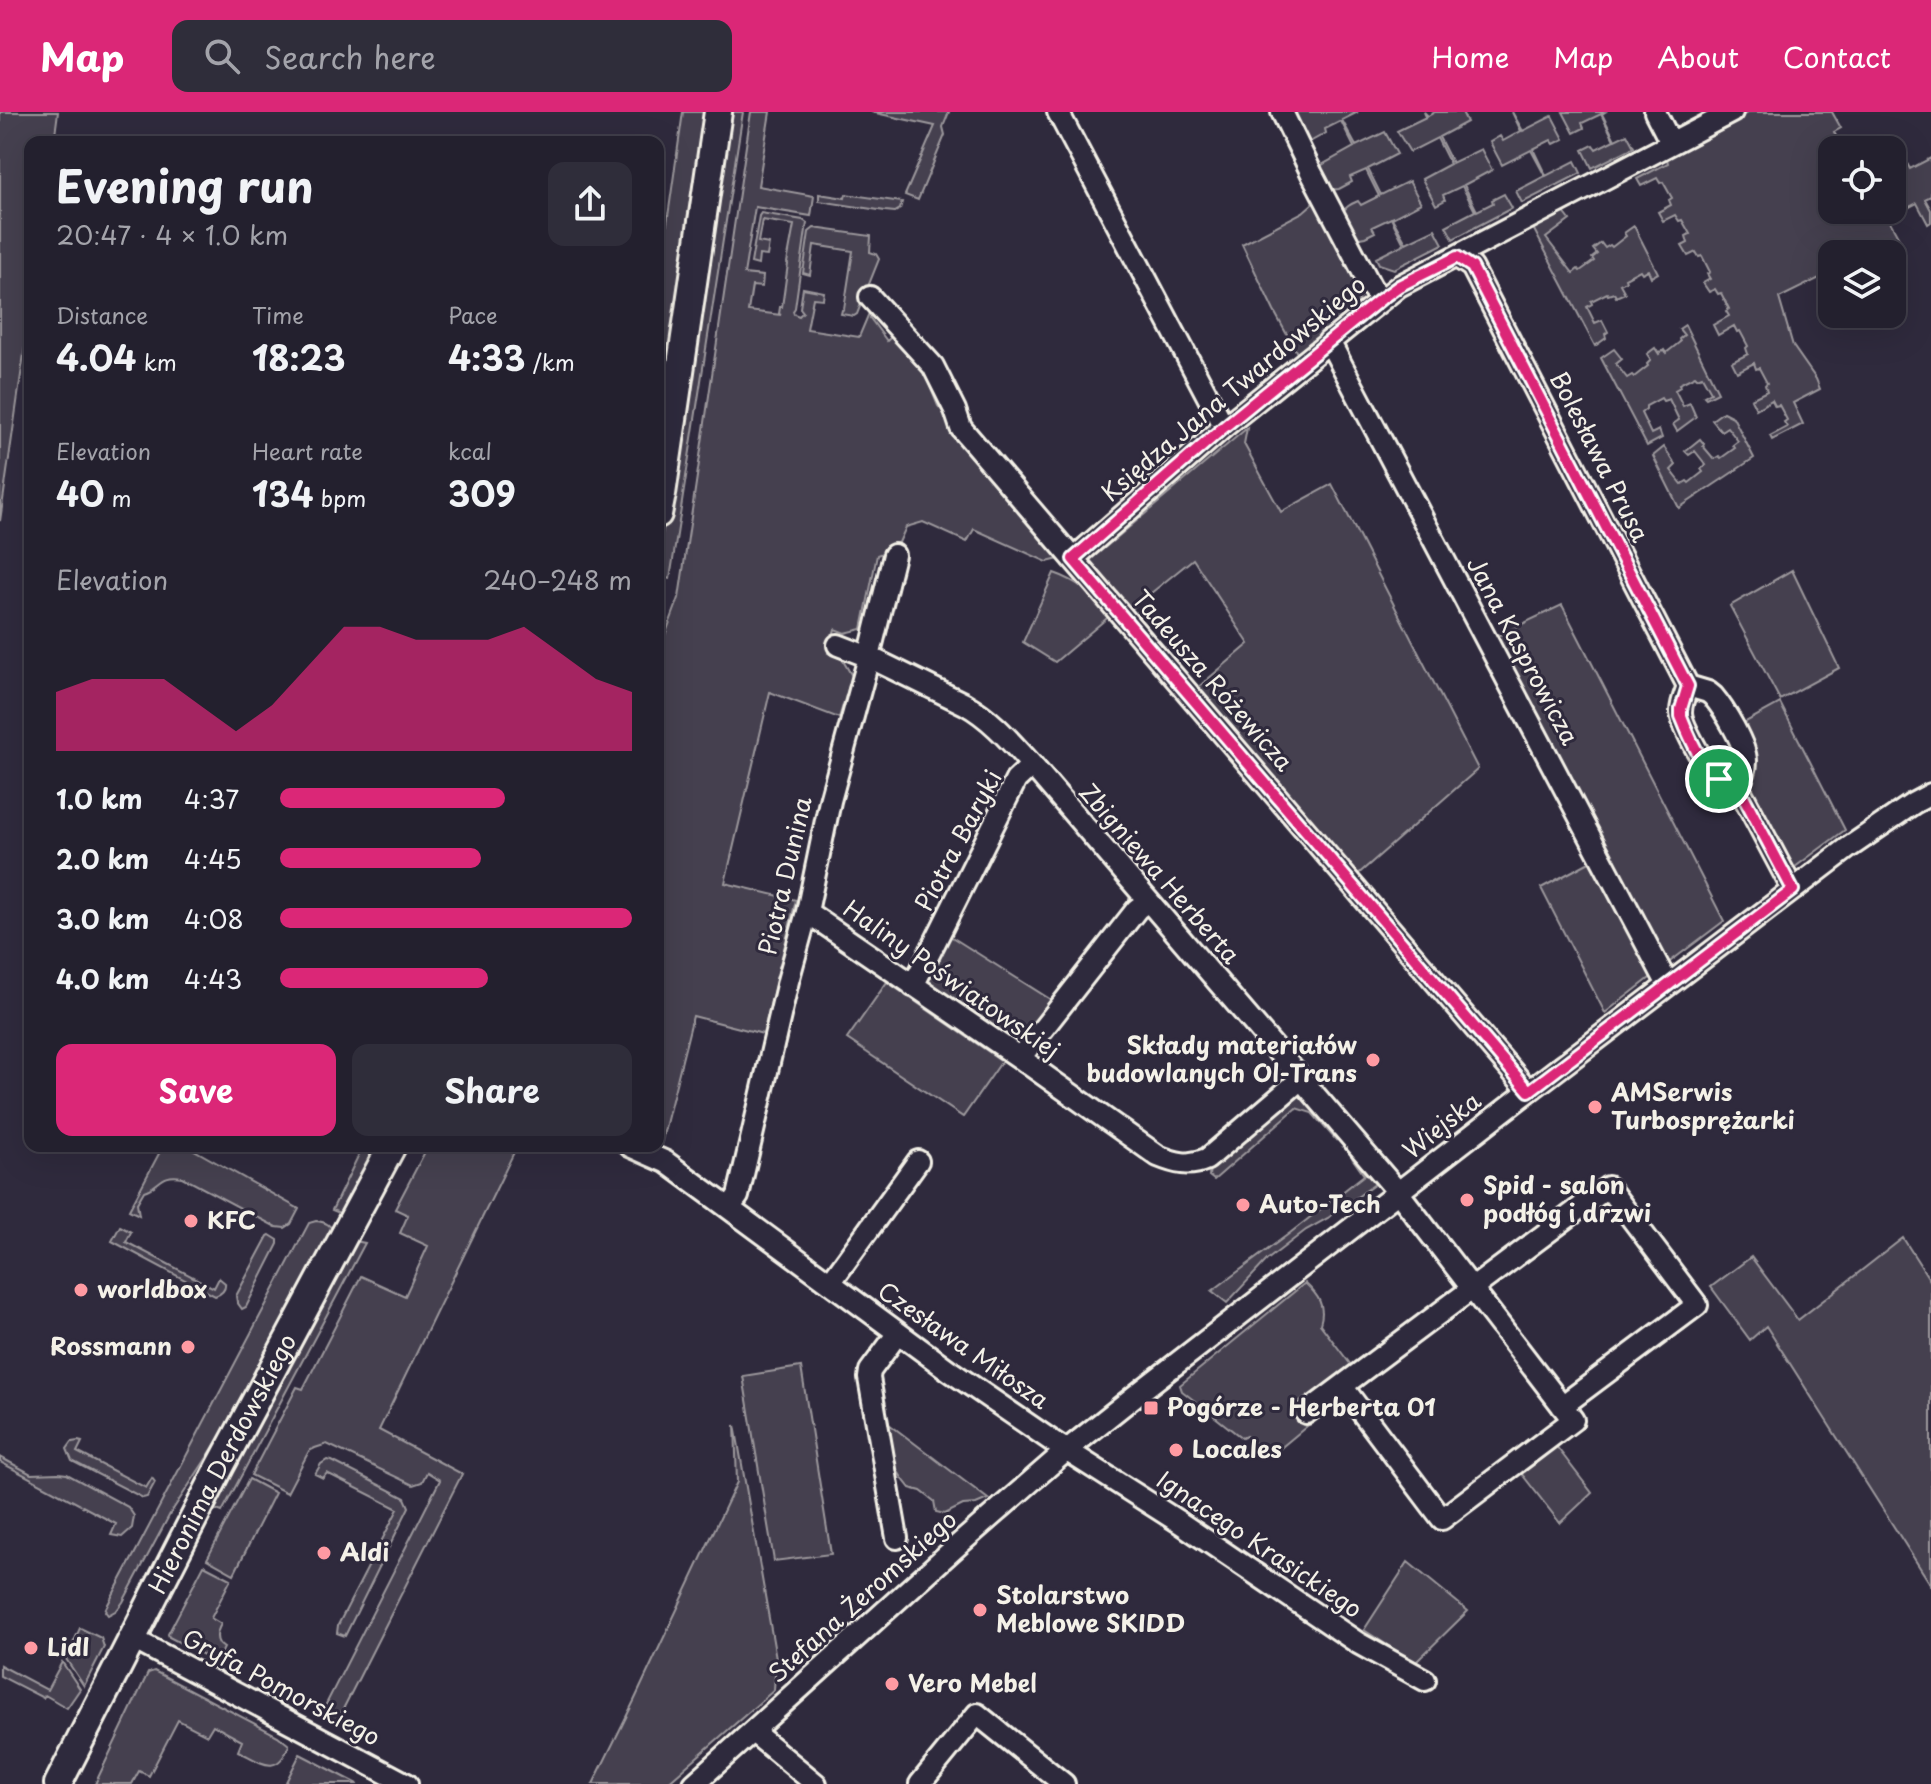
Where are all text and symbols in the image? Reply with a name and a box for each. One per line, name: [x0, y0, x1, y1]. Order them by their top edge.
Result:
search box: [172, 20, 732, 92]
text: Map: [40, 28, 124, 85]
icon: search: [200, 34, 244, 78]
text: Search here: [264, 34, 436, 79]
text: Home: [1431, 35, 1509, 78]
text: Map: [1553, 35, 1613, 78]
text: About: [1657, 35, 1739, 78]
text: Contact: [1783, 35, 1891, 78]
map controls: [1818, 136, 1906, 328]
button: locate: [1818, 136, 1906, 224]
text: Evening run: [56, 152, 314, 218]
button: share: [548, 162, 632, 246]
text: 20:47 · 4 × 1.0 km: [56, 215, 288, 254]
button: layers: [1818, 240, 1906, 328]
street label: Księdza Jana Twardowskiego: [1093, 266, 1373, 509]
text: Distance: [56, 298, 148, 331]
text: Time: [252, 298, 304, 331]
text: Pace: [448, 298, 498, 331]
text: 4.04: [56, 331, 137, 383]
text: 18:23: [252, 331, 345, 383]
text: 4:33: [448, 331, 526, 383]
text: km: [137, 345, 177, 378]
text: /km: [526, 345, 575, 378]
street label: Bolesława Prusa: [1542, 364, 1659, 548]
text: Elevation: [56, 434, 151, 467]
text: Heart rate: [252, 434, 363, 467]
text: kcal: [448, 434, 492, 467]
text: 40: [56, 467, 104, 519]
text: 134: [252, 467, 314, 519]
text: 309: [448, 467, 516, 519]
text: m: [104, 481, 132, 514]
text: bpm: [314, 481, 366, 514]
street label: Jana Kasprowicza: [1459, 550, 1589, 751]
text: Elevation: [56, 560, 168, 599]
text: 240–248 m: [483, 560, 632, 599]
street label: Tadeusza Różewicza: [1125, 581, 1303, 778]
pin: [1685, 745, 1753, 813]
icon: arrive: [1697, 757, 1741, 801]
street label: Piotra Baryki: [905, 763, 1010, 917]
street label: Zbigniewa Herberta: [1072, 774, 1249, 971]
text: 1.0 km: [56, 779, 143, 818]
text: 4:37: [184, 779, 239, 818]
street label: Piotra Dunina: [748, 792, 820, 958]
text: 2.0 km: [56, 839, 149, 878]
text: 4:45: [184, 839, 242, 878]
street label: Haliny Poświatowskiej: [837, 890, 1068, 1067]
text: 3.0 km: [56, 899, 149, 938]
text: 4:08: [184, 899, 244, 938]
text: 4.0 km: [56, 959, 149, 998]
text: 4:43: [184, 959, 242, 998]
place label: Składy materiałów budowlanych Ol-Trans: [1087, 1026, 1357, 1090]
button: Save: [56, 1044, 336, 1136]
button: Share: [352, 1044, 632, 1136]
marker: Składy materiałów budowlanych Ol-Trans: [1364, 1051, 1382, 1069]
place label: AMSerwis Turbosprężarki: [1610, 1073, 1795, 1137]
street label: Wiejska: [1394, 1082, 1488, 1167]
marker: AMSerwis Turbosprężarki: [1586, 1098, 1604, 1116]
place label: Spid - salon podłóg i drzwi: [1483, 1166, 1651, 1230]
place label: Auto-Tech: [1259, 1185, 1381, 1221]
marker: Spid - salon podłóg i drzwi: [1458, 1191, 1476, 1209]
marker: Auto-Tech: [1234, 1196, 1252, 1214]
place label: KFC: [207, 1201, 256, 1237]
marker: KFC: [182, 1212, 200, 1230]
place label: worldbox: [97, 1270, 208, 1306]
street label: Czesława Miłosza: [871, 1272, 1057, 1417]
marker: worldbox: [72, 1281, 90, 1299]
street label: Hieronima Derdowskiego: [138, 1326, 304, 1600]
place label: Rossmann: [50, 1327, 172, 1363]
marker: Rossmann: [179, 1338, 197, 1356]
place label: Pogórze - Herberta 01: [1167, 1388, 1436, 1424]
marker: Pogórze - Herberta 01: [1142, 1399, 1160, 1417]
place label: Locales: [1192, 1430, 1282, 1466]
marker: Locales: [1167, 1441, 1185, 1459]
street label: Ignacego Krasickiego: [1150, 1461, 1370, 1626]
street label: Stefana Żeromskiego: [759, 1501, 964, 1690]
place label: Aldi: [340, 1533, 389, 1569]
marker: Aldi: [315, 1544, 333, 1562]
place label: Stolarstwo Meblowe SKIDD: [996, 1576, 1185, 1640]
marker: Stolarstwo Meblowe SKIDD: [971, 1601, 989, 1619]
street label: Gryfa Pomorskiego: [176, 1619, 387, 1754]
place label: Lidl: [47, 1628, 89, 1664]
marker: Lidl: [22, 1639, 40, 1657]
place label: Vero Mebel: [908, 1664, 1037, 1700]
marker: Vero Mebel: [883, 1675, 901, 1693]

